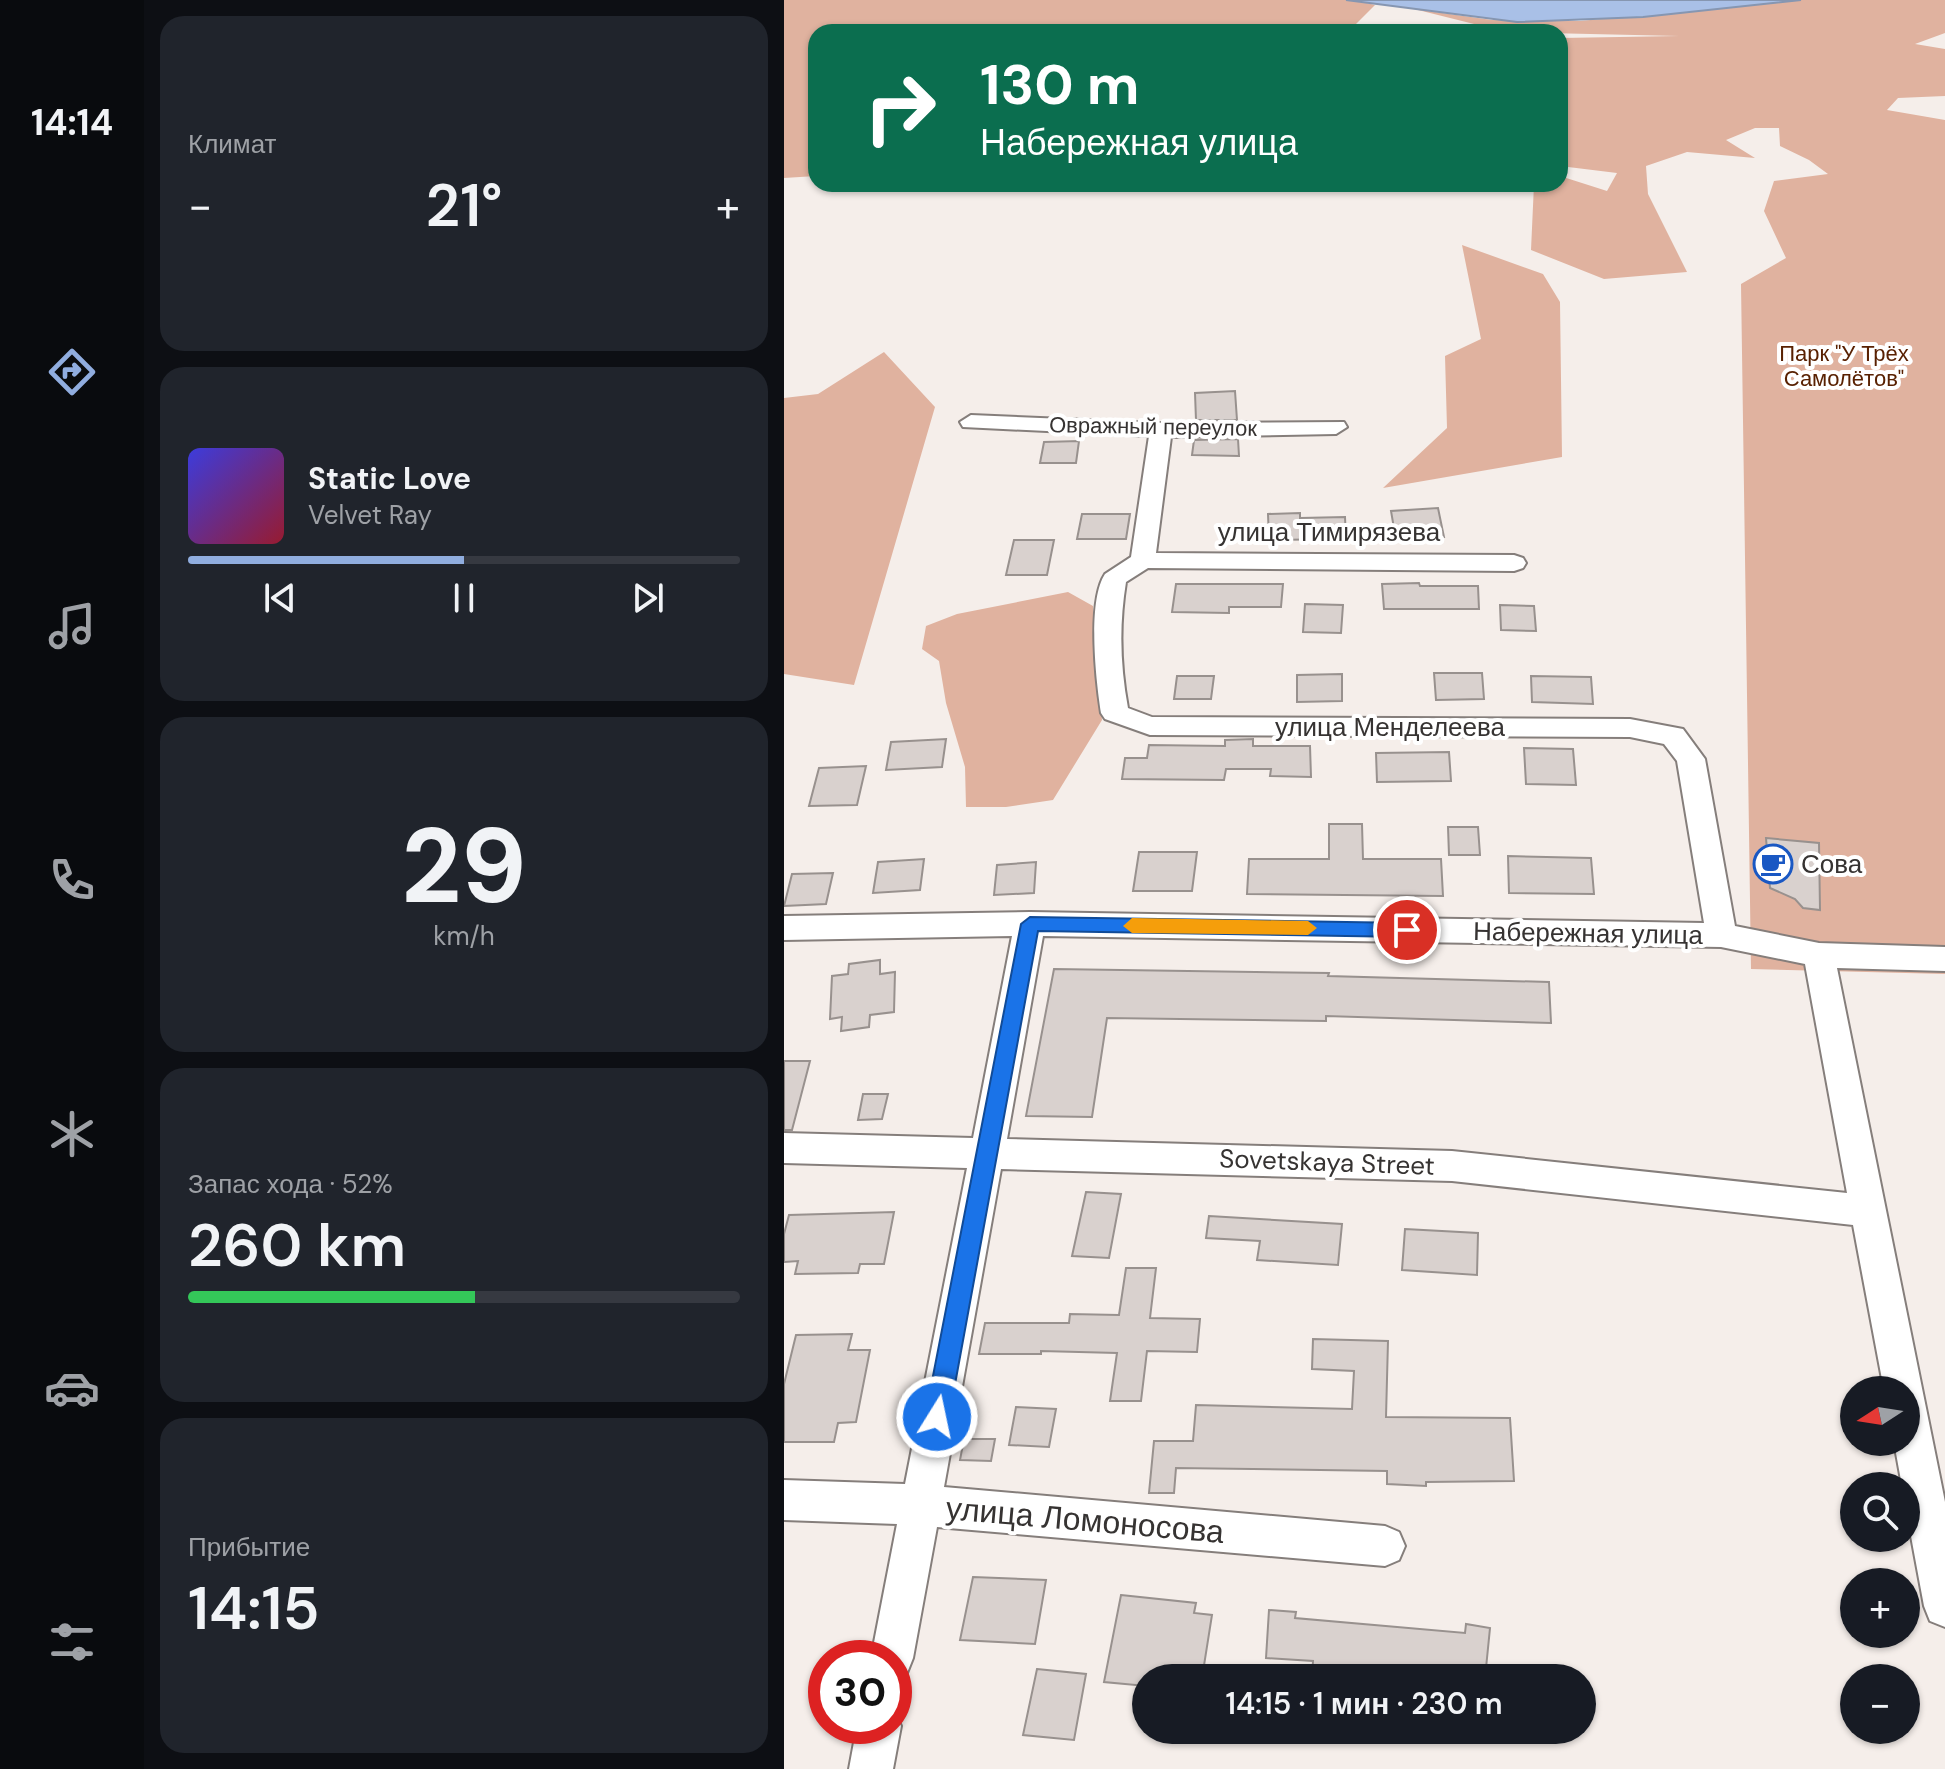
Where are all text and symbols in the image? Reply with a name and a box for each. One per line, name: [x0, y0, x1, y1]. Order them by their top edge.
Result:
text: 130 m: [980, 48, 1139, 121]
icon: right: [848, 56, 952, 160]
text: 14:14: [31, 99, 113, 146]
text: Набережная улица: [980, 119, 1298, 166]
text: Климат: [188, 127, 277, 161]
text: 21°: [426, 166, 502, 245]
text: −: [188, 177, 212, 235]
text: +: [716, 177, 740, 235]
park label: Парк "У Трёх Самолётов": [1779, 339, 1909, 393]
icon: directions: [44, 344, 100, 400]
street label: Овражный переулок: [1049, 410, 1258, 443]
text: Static Love: [308, 459, 471, 498]
text: Velvet Ray: [308, 498, 432, 532]
street label: улица Тимирязева: [1218, 515, 1441, 549]
icon: previous: [258, 576, 302, 620]
icon: pause: [442, 576, 486, 620]
icon: next: [626, 576, 670, 620]
icon: music: [44, 598, 100, 654]
street label: улица Менделеева: [1275, 710, 1506, 744]
text: 29: [401, 799, 527, 934]
cafe icon: Сова: [1752, 843, 1794, 885]
place label: Сова: [1801, 847, 1863, 881]
icon: phone: [44, 852, 100, 908]
pin: [1373, 896, 1441, 964]
icon: arrive: [1385, 908, 1429, 952]
street label: Набережная улица: [1473, 914, 1704, 952]
text: km/h: [433, 919, 495, 953]
icon: climate: [44, 1106, 100, 1162]
street label: Sovetskaya Street: [1219, 1141, 1435, 1183]
text: Запас хода · 52%: [188, 1167, 393, 1201]
text: 260 km: [188, 1206, 406, 1285]
icon: car: [44, 1360, 100, 1416]
position arrow: [895, 1375, 979, 1459]
north arrow: [1840, 1376, 1920, 1456]
map controls: [1840, 1376, 1920, 1744]
button: search: [1840, 1472, 1920, 1552]
street label: улица Ломоносова: [944, 1487, 1226, 1553]
text: Прибытие: [188, 1530, 310, 1564]
button: +: [1840, 1568, 1920, 1648]
text: 14:15: [188, 1569, 319, 1648]
icon: filters: [44, 1614, 100, 1670]
speed limit sign: 30: [808, 1640, 912, 1744]
button: −: [1840, 1664, 1920, 1744]
text: 14:15 · 1 мин · 230 m: [1225, 1684, 1503, 1723]

